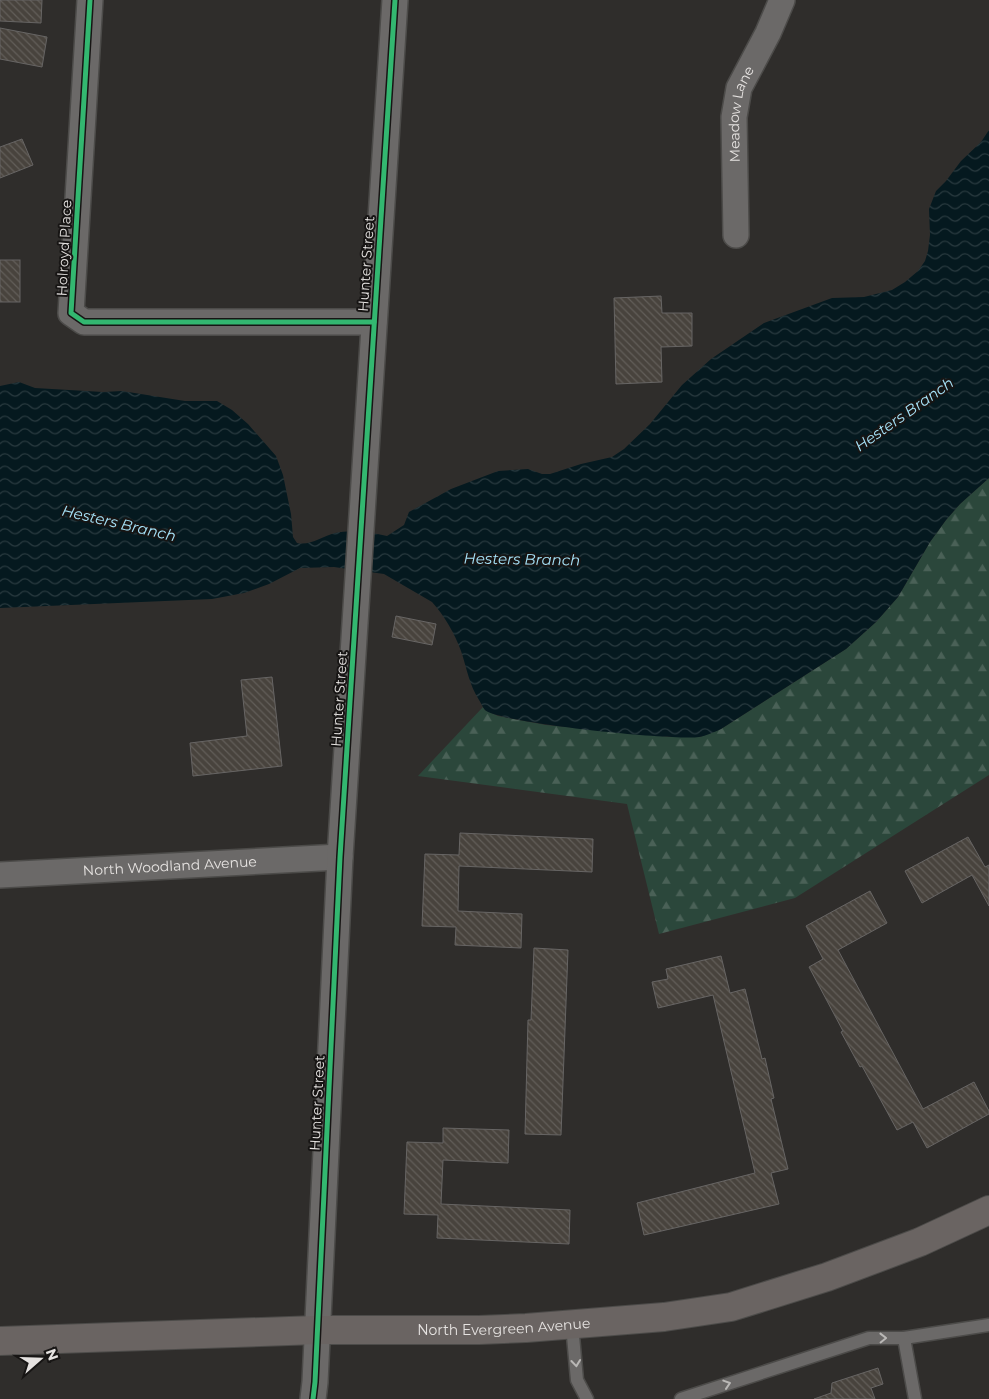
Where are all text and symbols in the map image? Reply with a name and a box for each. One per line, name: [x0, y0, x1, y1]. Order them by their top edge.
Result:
street label: Meadow Lane: [725, 63, 758, 162]
street label: Holroyd Place: [52, 199, 76, 297]
street label: Hunter Street: [354, 215, 378, 312]
water label: Hesters Branch: [851, 373, 957, 455]
water label: Hesters Branch: [60, 501, 178, 545]
water label: Hesters Branch: [464, 548, 580, 570]
street label: Hunter Street: [327, 650, 351, 747]
street label: North Woodland Avenue: [82, 852, 257, 880]
street label: Hunter Street: [306, 1054, 329, 1151]
street label: North Evergreen Avenue: [417, 1314, 591, 1339]
one-way arrow: [879, 1333, 887, 1343]
north arrow: [15, 1334, 65, 1384]
text: N: [42, 1346, 63, 1363]
one-way arrow: [570, 1359, 581, 1367]
one-way arrow: [723, 1380, 731, 1390]

